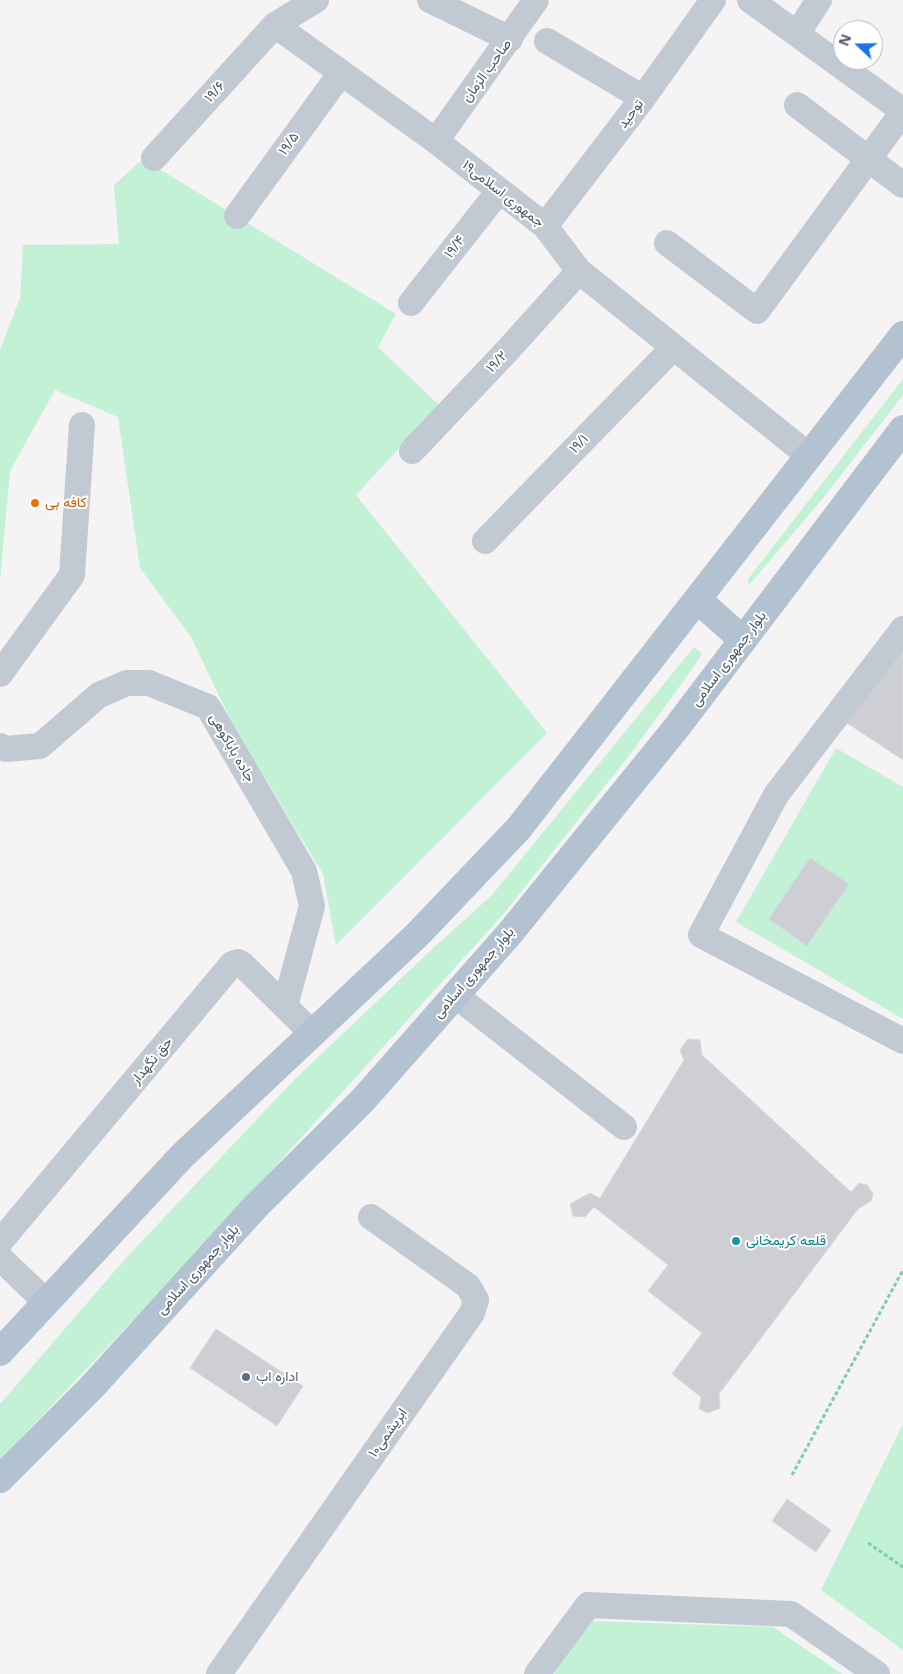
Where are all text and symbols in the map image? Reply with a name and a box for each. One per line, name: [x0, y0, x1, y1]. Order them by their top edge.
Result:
north arrow: [833, 20, 883, 70]
text: N: [834, 31, 855, 49]
street label: صاحب الزمان: [459, 36, 515, 106]
street label: ۱۹/۶: [201, 78, 229, 106]
street label: توحید: [615, 96, 647, 132]
street label: ۱۹/۵: [275, 129, 303, 159]
street label: جمهوری اسلامی۱۹: [459, 157, 547, 231]
street label: ۱۹/۴: [441, 232, 469, 262]
street label: ۱۹/۲: [483, 348, 511, 376]
street label: ۱۹/۱: [566, 431, 592, 457]
place label: کافه بی: [45, 495, 87, 511]
marker: کافه بی: [29, 497, 41, 509]
street label: بلوار جمهوری اسلامی: [688, 608, 770, 710]
street label: جاده باباکوهی: [206, 711, 258, 785]
street label: بلوار جمهوری اسلامی: [430, 924, 518, 1022]
street label: حق نگهدار: [127, 1034, 177, 1088]
street label: بلوار جمهوری اسلامی: [153, 1222, 243, 1318]
place label: قلعه کریمخانی: [746, 1233, 826, 1249]
marker: قلعه کریمخانی: [730, 1235, 742, 1247]
place label: اداره اب: [256, 1369, 299, 1385]
marker: اداره اب: [240, 1371, 252, 1383]
street label: ابریشمی۱۰: [365, 1405, 411, 1461]

